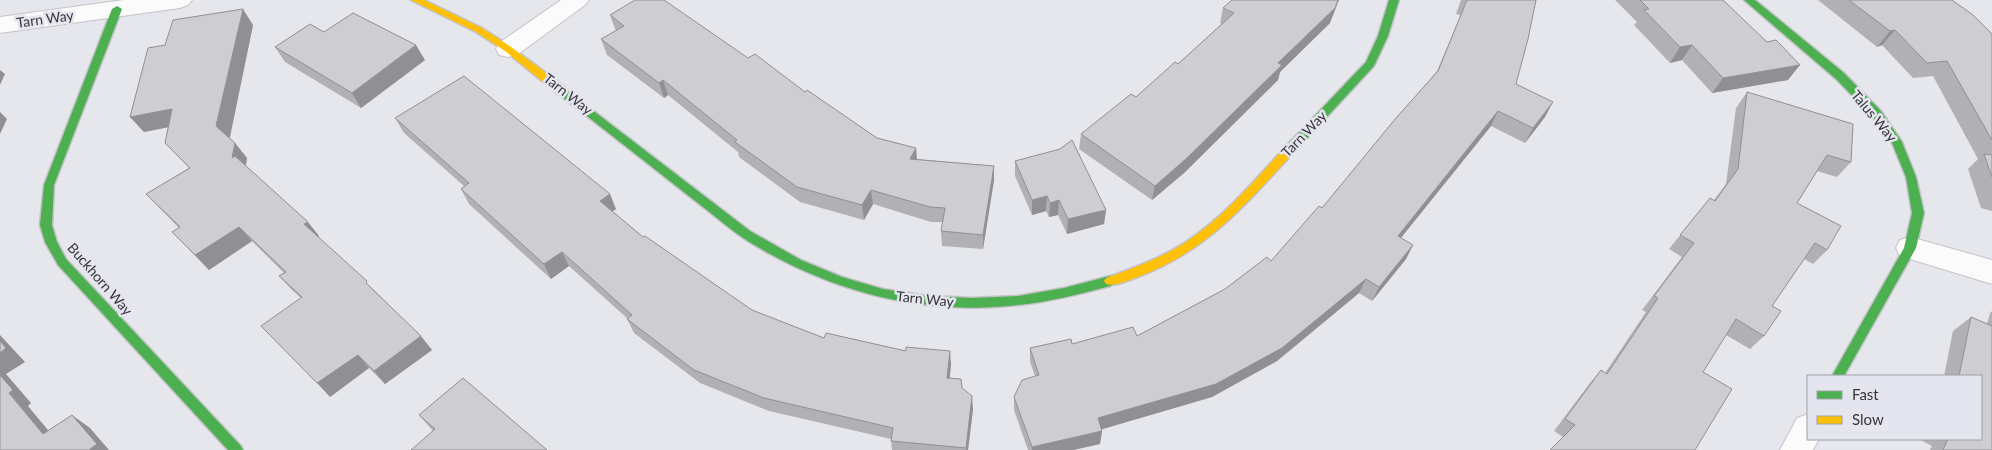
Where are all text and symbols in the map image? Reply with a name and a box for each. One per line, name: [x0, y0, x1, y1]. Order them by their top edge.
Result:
street label: Tarn Way: [15, 6, 75, 31]
street label: Tarn Way: [540, 69, 597, 119]
street label: Talus Way: [1848, 86, 1901, 145]
street label: Tarn Way: [1278, 106, 1330, 160]
street label: Buckhorn Way: [64, 239, 137, 319]
street label: Tarn Way: [895, 287, 955, 310]
legend: [1807, 375, 1982, 440]
text: Fast: [1852, 385, 1879, 403]
text: Slow: [1852, 410, 1884, 428]

